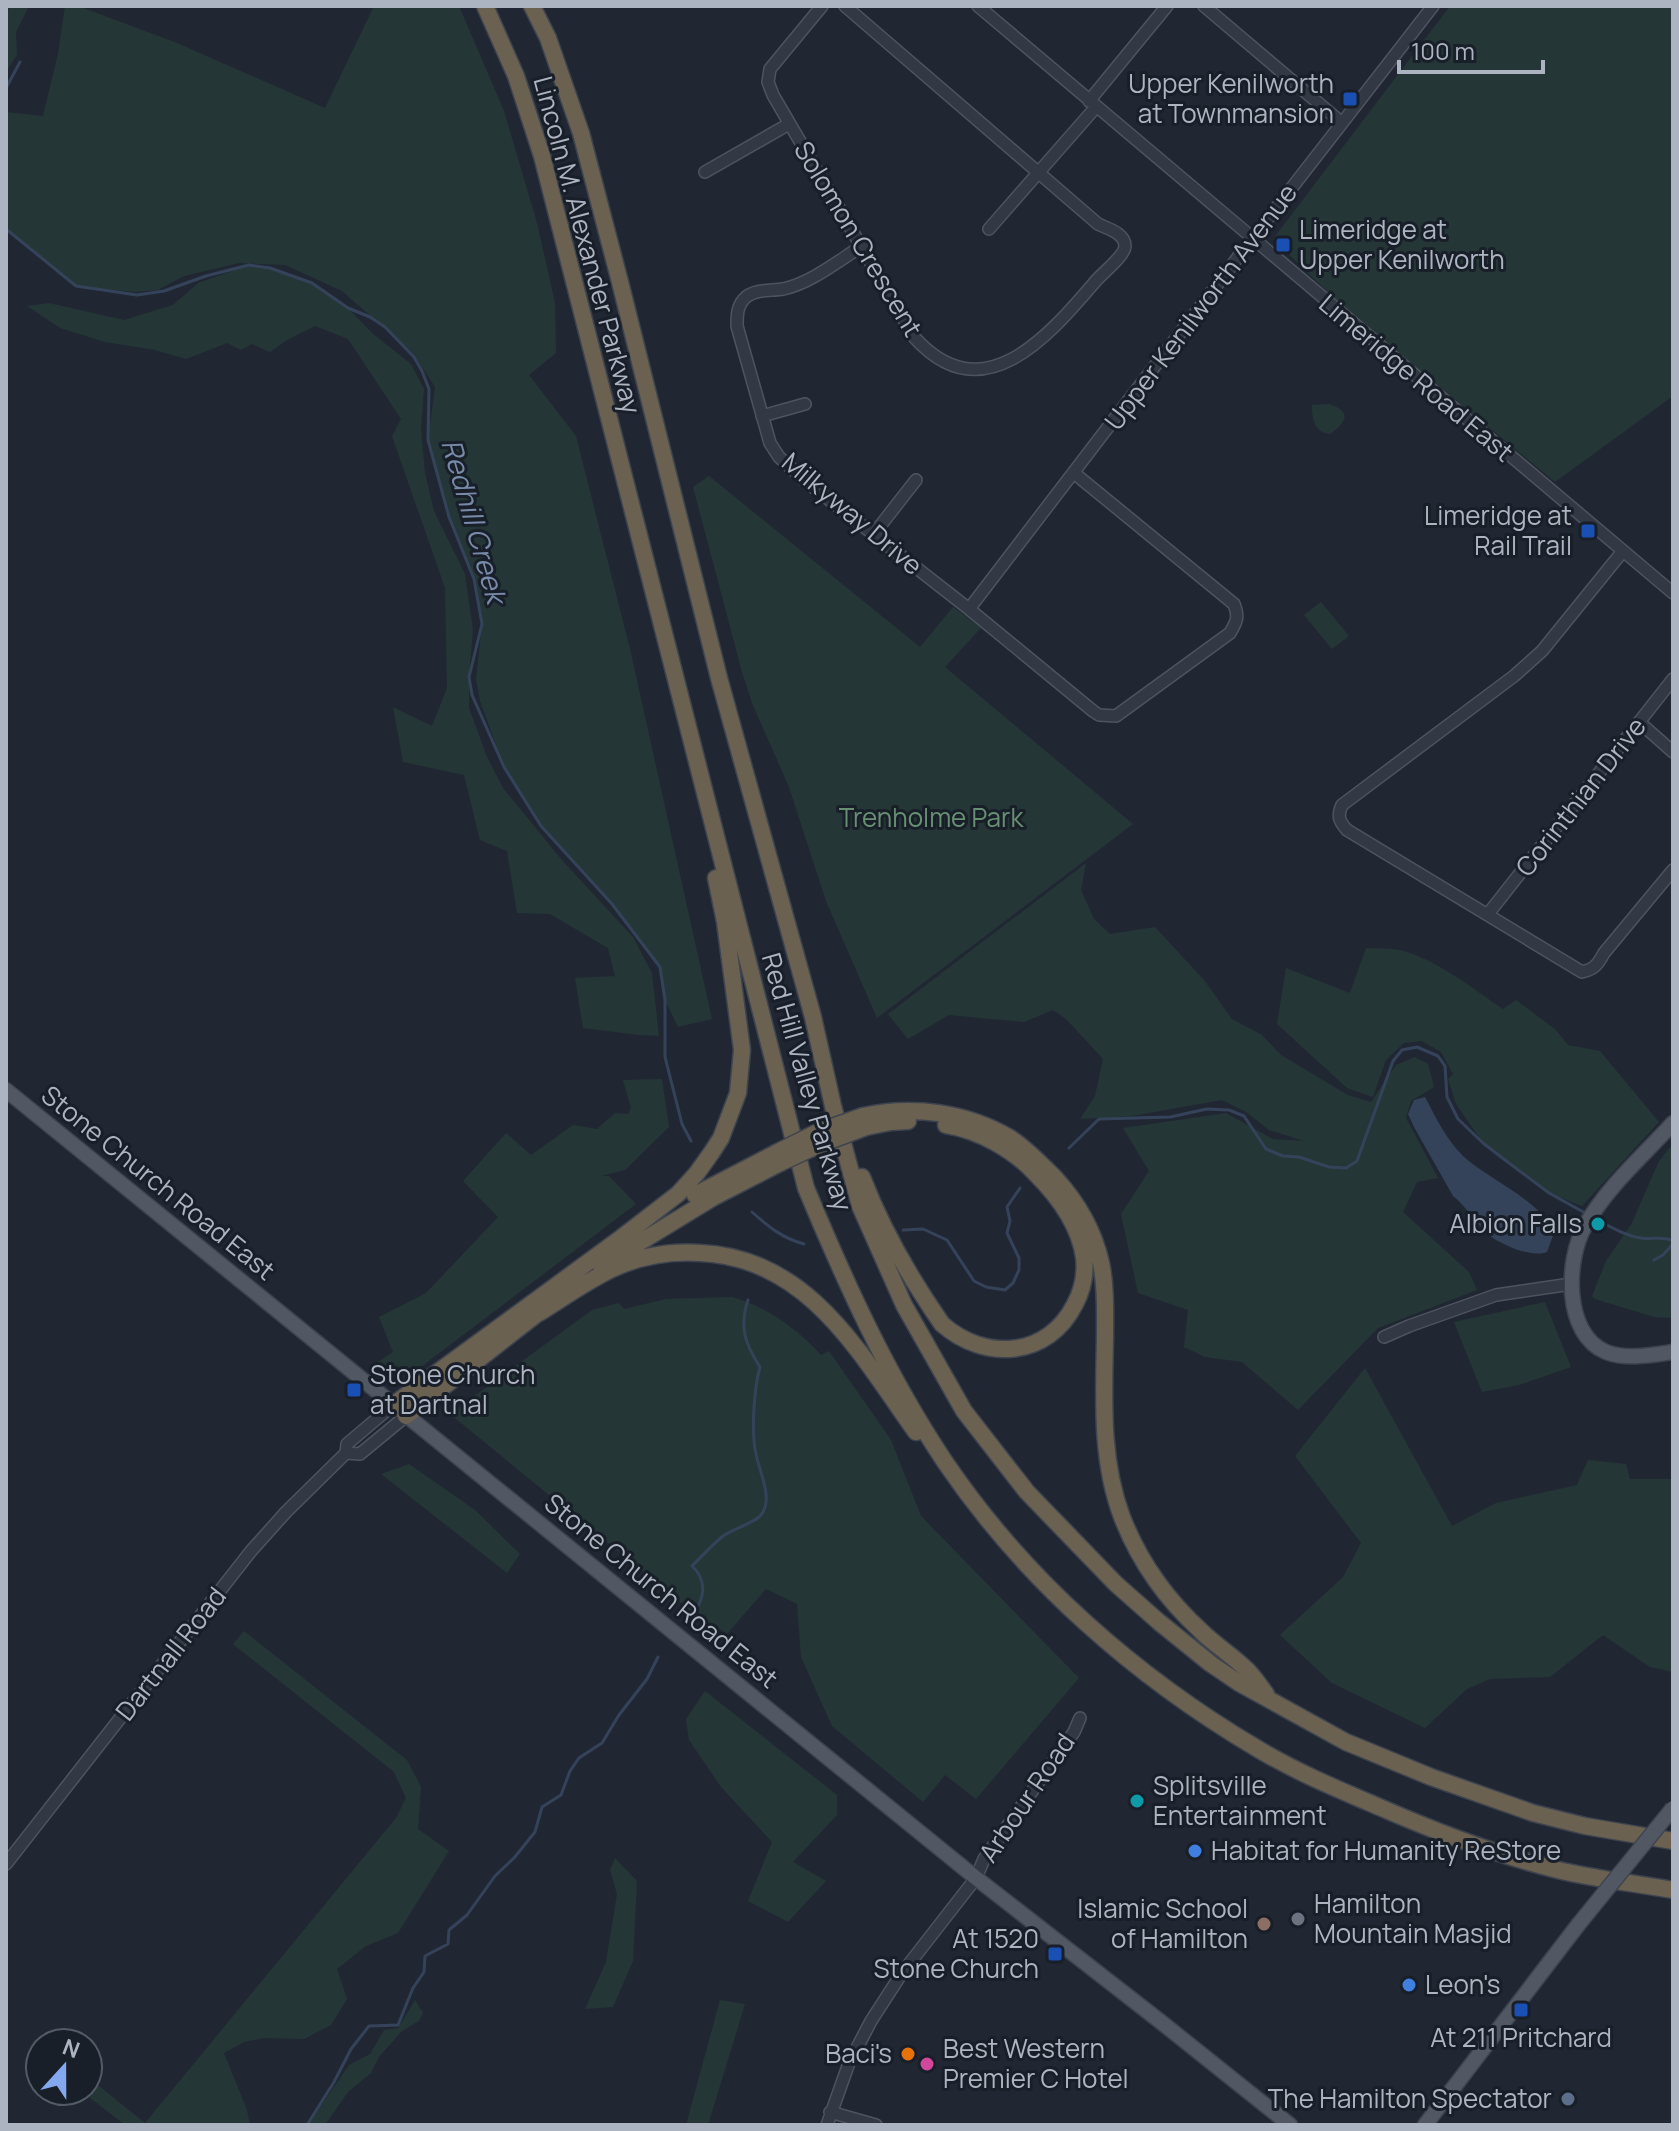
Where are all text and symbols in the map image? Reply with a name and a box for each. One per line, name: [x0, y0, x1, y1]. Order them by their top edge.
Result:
scale bar: [1399, 24, 1543, 74]
text: 100 m: [1411, 34, 1475, 67]
place label: Upper Kenilworth at Townmansion: [1128, 65, 1334, 131]
street label: Lincoln M. Alexander Parkway: [526, 72, 650, 418]
marker: Upper Kenilworth at Townmansion: [1341, 90, 1359, 108]
street label: Solomon Crescent: [786, 134, 931, 343]
street label: Upper Kenilworth Avenue: [1096, 176, 1305, 437]
place label: Limeridge at Upper Kenilworth: [1299, 211, 1505, 277]
marker: Limeridge at Upper Kenilworth: [1274, 236, 1292, 254]
street label: Limeridge Road East: [1312, 285, 1521, 469]
water label: Redhill Creek: [433, 434, 518, 611]
street label: Milkyway Drive: [775, 444, 931, 583]
place label: Limeridge at Rail Trail: [1424, 497, 1572, 563]
marker: Limeridge at Rail Trail: [1579, 522, 1597, 540]
street label: Corinthian Drive: [1507, 709, 1654, 883]
park label: Trenholme Park: [839, 799, 1024, 835]
street label: Red Hill Valley Parkway: [754, 949, 862, 1215]
street label: Stone Church Road East: [34, 1077, 283, 1288]
place label: Albion Falls: [1449, 1205, 1582, 1241]
marker: Albion Falls: [1589, 1215, 1607, 1233]
place label: Stone Church at Dartnal: [370, 1356, 536, 1422]
marker: Stone Church at Dartnal: [345, 1381, 363, 1399]
street label: Stone Church Road East: [537, 1485, 786, 1696]
street label: Dartnall Road: [107, 1579, 234, 1728]
street label: Arbour Road: [970, 1726, 1083, 1869]
place label: Splitsville Entertainment: [1153, 1767, 1327, 1833]
marker: Splitsville Entertainment: [1128, 1792, 1146, 1810]
place label: Habitat for Humanity ReStore: [1211, 1832, 1561, 1868]
marker: Habitat for Humanity ReStore: [1186, 1842, 1204, 1860]
place label: Hamilton Mountain Masjid: [1314, 1885, 1512, 1951]
place label: Islamic School of Hamilton: [1077, 1890, 1248, 1956]
marker: Hamilton Mountain Masjid: [1289, 1910, 1307, 1928]
marker: Islamic School of Hamilton: [1255, 1915, 1273, 1933]
place label: At 1520 Stone Church: [874, 1920, 1039, 1986]
marker: At 1520 Stone Church: [1046, 1945, 1064, 1963]
place label: Leon's: [1425, 1966, 1500, 2002]
marker: Leon's: [1400, 1976, 1418, 1994]
marker: At 211 Pritchard: [1512, 2001, 1530, 2019]
place label: At 211 Pritchard: [1430, 2019, 1612, 2055]
north arrow: [24, 2027, 104, 2107]
place label: Best Western Premier C Hotel: [943, 2030, 1129, 2096]
text: N: [58, 2031, 84, 2065]
place label: Baci's: [825, 2035, 892, 2071]
marker: Baci's: [899, 2045, 917, 2063]
marker: Best Western Premier C Hotel: [918, 2055, 936, 2073]
place label: The Hamilton Spectator: [1268, 2080, 1552, 2116]
marker: The Hamilton Spectator: [1559, 2090, 1577, 2108]

